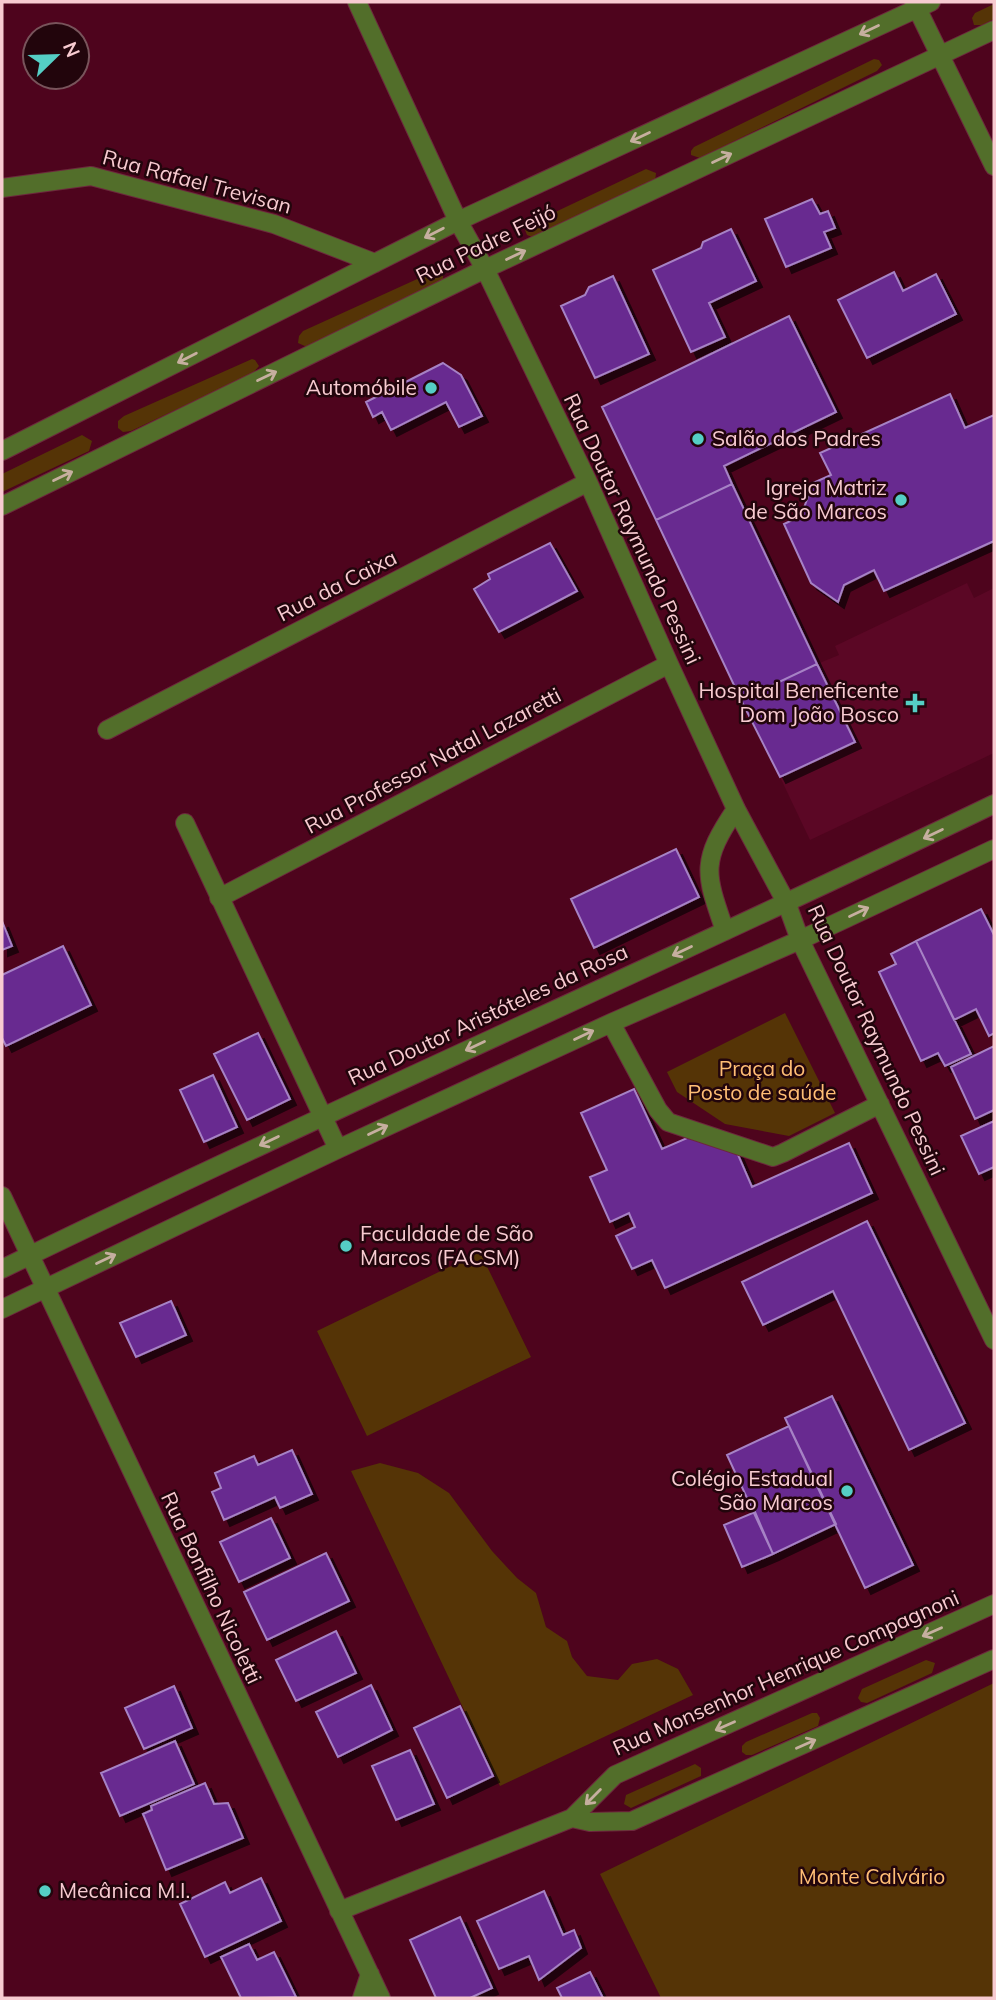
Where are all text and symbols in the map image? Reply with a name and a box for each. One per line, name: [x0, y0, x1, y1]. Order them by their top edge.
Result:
north arrow: [21, 21, 91, 91]
one-way arrow: [858, 24, 880, 37]
text: N: [58, 38, 85, 61]
one-way arrow: [630, 130, 651, 144]
street label: Rua Rafael Trevisan: [100, 143, 295, 219]
one-way arrow: [711, 151, 732, 164]
street label: Rua Padre Feijó: [411, 198, 560, 288]
one-way arrow: [424, 227, 445, 241]
one-way arrow: [505, 247, 526, 261]
one-way arrow: [177, 351, 198, 365]
one-way arrow: [256, 368, 277, 382]
place label: Automóbile: [306, 374, 417, 400]
marker: Automóbile: [423, 380, 439, 396]
street label: Rua Doutor Raymundo Pessini: [559, 389, 707, 668]
place label: Salão dos Padres: [712, 425, 881, 451]
marker: Salão dos Padres: [690, 431, 706, 447]
one-way arrow: [52, 468, 73, 482]
place label: Igreja Matriz de São Marcos: [744, 474, 887, 524]
marker: Igreja Matriz de São Marcos: [893, 492, 909, 508]
street label: Rua da Caixa: [272, 544, 401, 626]
place label: Hospital Beneficente Dom João Bosco: [698, 677, 899, 727]
street label: Rua Professor Natal Lazaretti: [300, 681, 565, 839]
marker: Hospital Beneficente Dom João Bosco: [905, 693, 925, 713]
one-way arrow: [923, 828, 944, 841]
street label: Rua Doutor Raymundo Pessini: [803, 900, 951, 1179]
one-way arrow: [848, 905, 869, 919]
street label: Rua Doutor Aristóteles da Rosa: [344, 938, 631, 1090]
one-way arrow: [672, 945, 693, 958]
one-way arrow: [573, 1028, 595, 1041]
one-way arrow: [465, 1039, 486, 1053]
park label: Praça do Posto de saúde: [688, 1055, 836, 1105]
one-way arrow: [367, 1123, 388, 1137]
one-way arrow: [259, 1135, 280, 1148]
place label: Faculdade de São Marcos (FACSM): [360, 1220, 533, 1270]
marker: Faculdade de São Marcos (FACSM): [338, 1238, 354, 1254]
one-way arrow: [95, 1252, 116, 1266]
place label: Colégio Estadual São Marcos: [671, 1465, 833, 1515]
marker: Colégio Estadual São Marcos: [839, 1483, 855, 1499]
street label: Rua Bonfilho Nicoletti: [156, 1487, 268, 1688]
street label: Rua Monsenhor Henrique Compagnoni: [608, 1584, 963, 1760]
one-way arrow: [922, 1626, 943, 1639]
one-way arrow: [715, 1719, 736, 1733]
one-way arrow: [795, 1736, 816, 1749]
one-way arrow: [585, 1788, 602, 1805]
park label: Monte Calvário: [799, 1863, 945, 1889]
place label: Mecânica M.I.: [59, 1877, 190, 1903]
marker: Mecânica M.I.: [37, 1883, 53, 1899]

